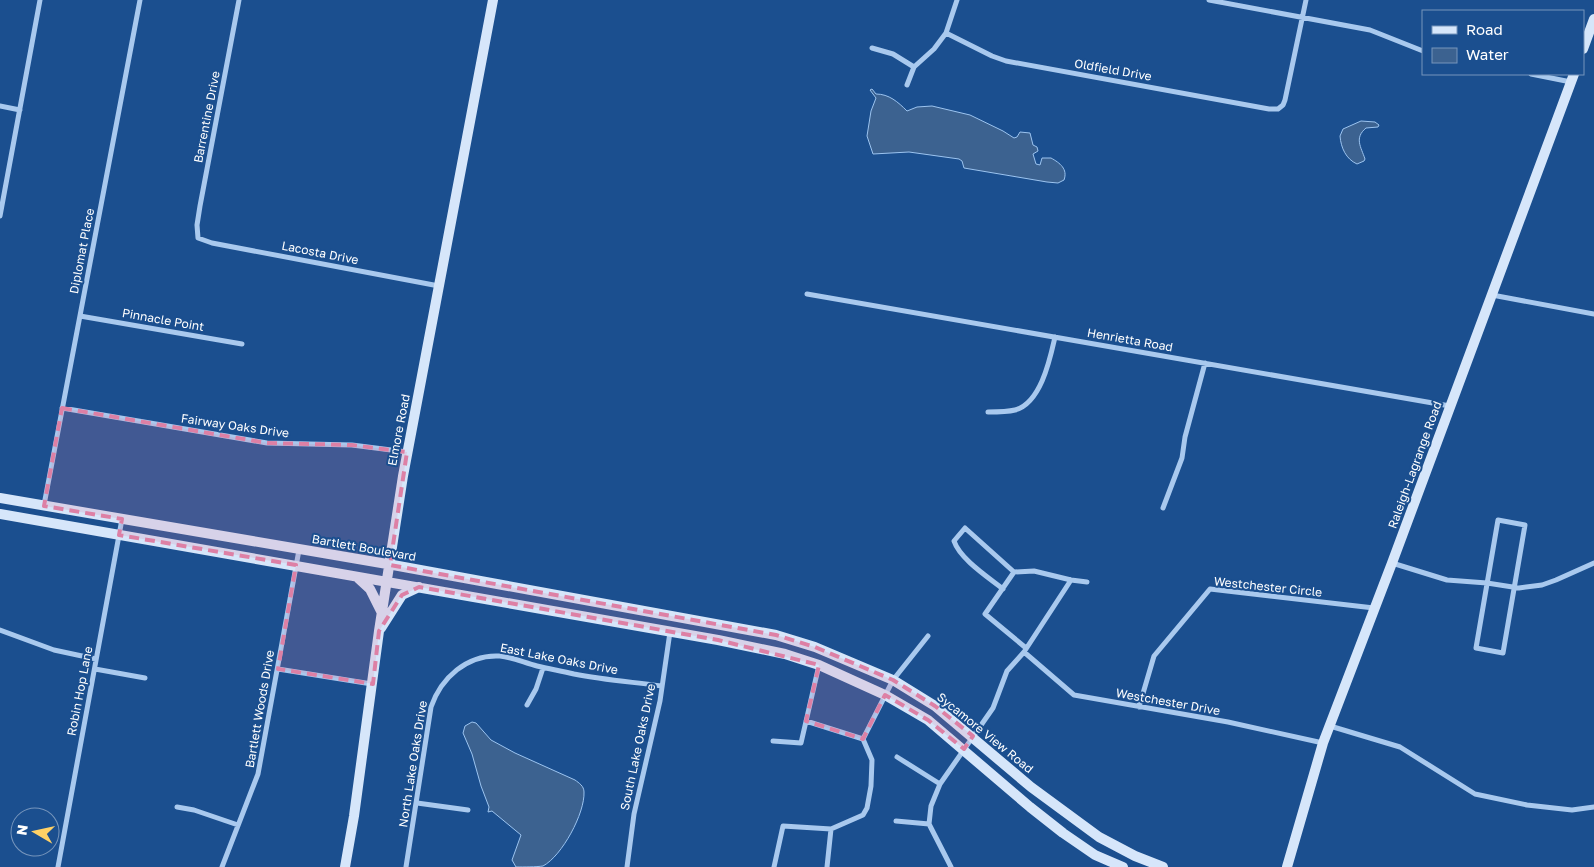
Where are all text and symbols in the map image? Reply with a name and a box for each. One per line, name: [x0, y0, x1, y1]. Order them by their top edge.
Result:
legend: [1422, 10, 1584, 75]
text: Road: [1466, 20, 1503, 38]
text: Water: [1466, 45, 1509, 63]
street label: Oldfield Drive: [1073, 55, 1153, 84]
street label: Barrentine Drive: [190, 70, 223, 164]
street label: Diplomat Place: [66, 207, 97, 295]
street label: Lacosta Drive: [280, 238, 360, 267]
street label: Pinnacle Point: [121, 305, 205, 334]
street label: Henrietta Road: [1086, 325, 1174, 354]
street label: Elmore Road: [384, 393, 413, 467]
street label: Raleigh-Lagrange Road: [1384, 399, 1445, 531]
street label: Fairway Oaks Drive: [180, 410, 290, 441]
street label: Bartlett Boulevard: [311, 531, 417, 564]
street label: Westchester Circle: [1213, 573, 1323, 600]
street label: East Lake Oaks Drive: [499, 640, 619, 677]
street label: Robin Hop Lane: [63, 645, 96, 737]
street label: Bartlett Woods Drive: [242, 649, 277, 769]
street label: South Lake Oaks Drive: [617, 682, 658, 812]
street label: Westchester Drive: [1115, 685, 1221, 718]
street label: Sycamore View Road: [934, 689, 1037, 776]
street label: North Lake Oaks Drive: [395, 699, 430, 828]
north arrow: [10, 807, 60, 857]
text: N: [12, 823, 31, 836]

